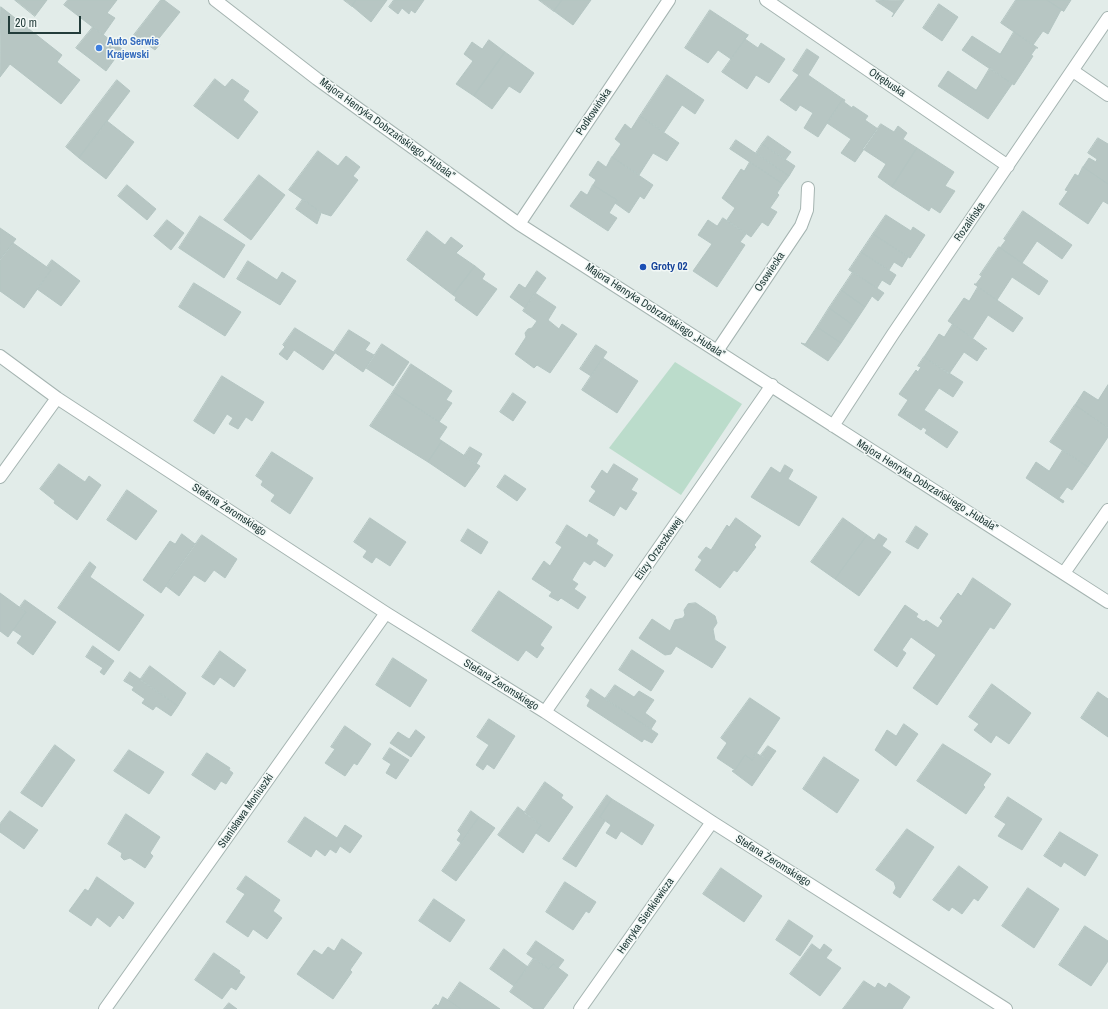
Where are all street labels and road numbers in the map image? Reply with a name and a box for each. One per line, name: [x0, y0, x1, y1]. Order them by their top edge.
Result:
street label: Otrębuska: [866, 66, 908, 100]
street label: Majora Henryka Dobrzańskiego „Hubala”: [317, 75, 457, 183]
street label: Podkowińska: [574, 86, 614, 138]
street label: Rozalińska: [952, 200, 988, 244]
street label: Osowiecka: [752, 250, 788, 294]
street label: Majora Henryka Dobrzańskiego „Hubala”: [583, 261, 727, 361]
street label: Majora Henryka Dobrzańskiego „Hubala”: [854, 437, 1000, 535]
street label: Stefana Żeromskiego: [189, 481, 269, 539]
street label: Elizy Orzeszkowej: [632, 515, 686, 583]
street label: Stefana Żeromskiego: [461, 657, 541, 713]
street label: Stanisława Moniuszki: [215, 771, 277, 851]
street label: Stefana Żeromskiego: [733, 833, 813, 889]
street label: Henryka Sienkiewicza: [615, 875, 677, 957]

